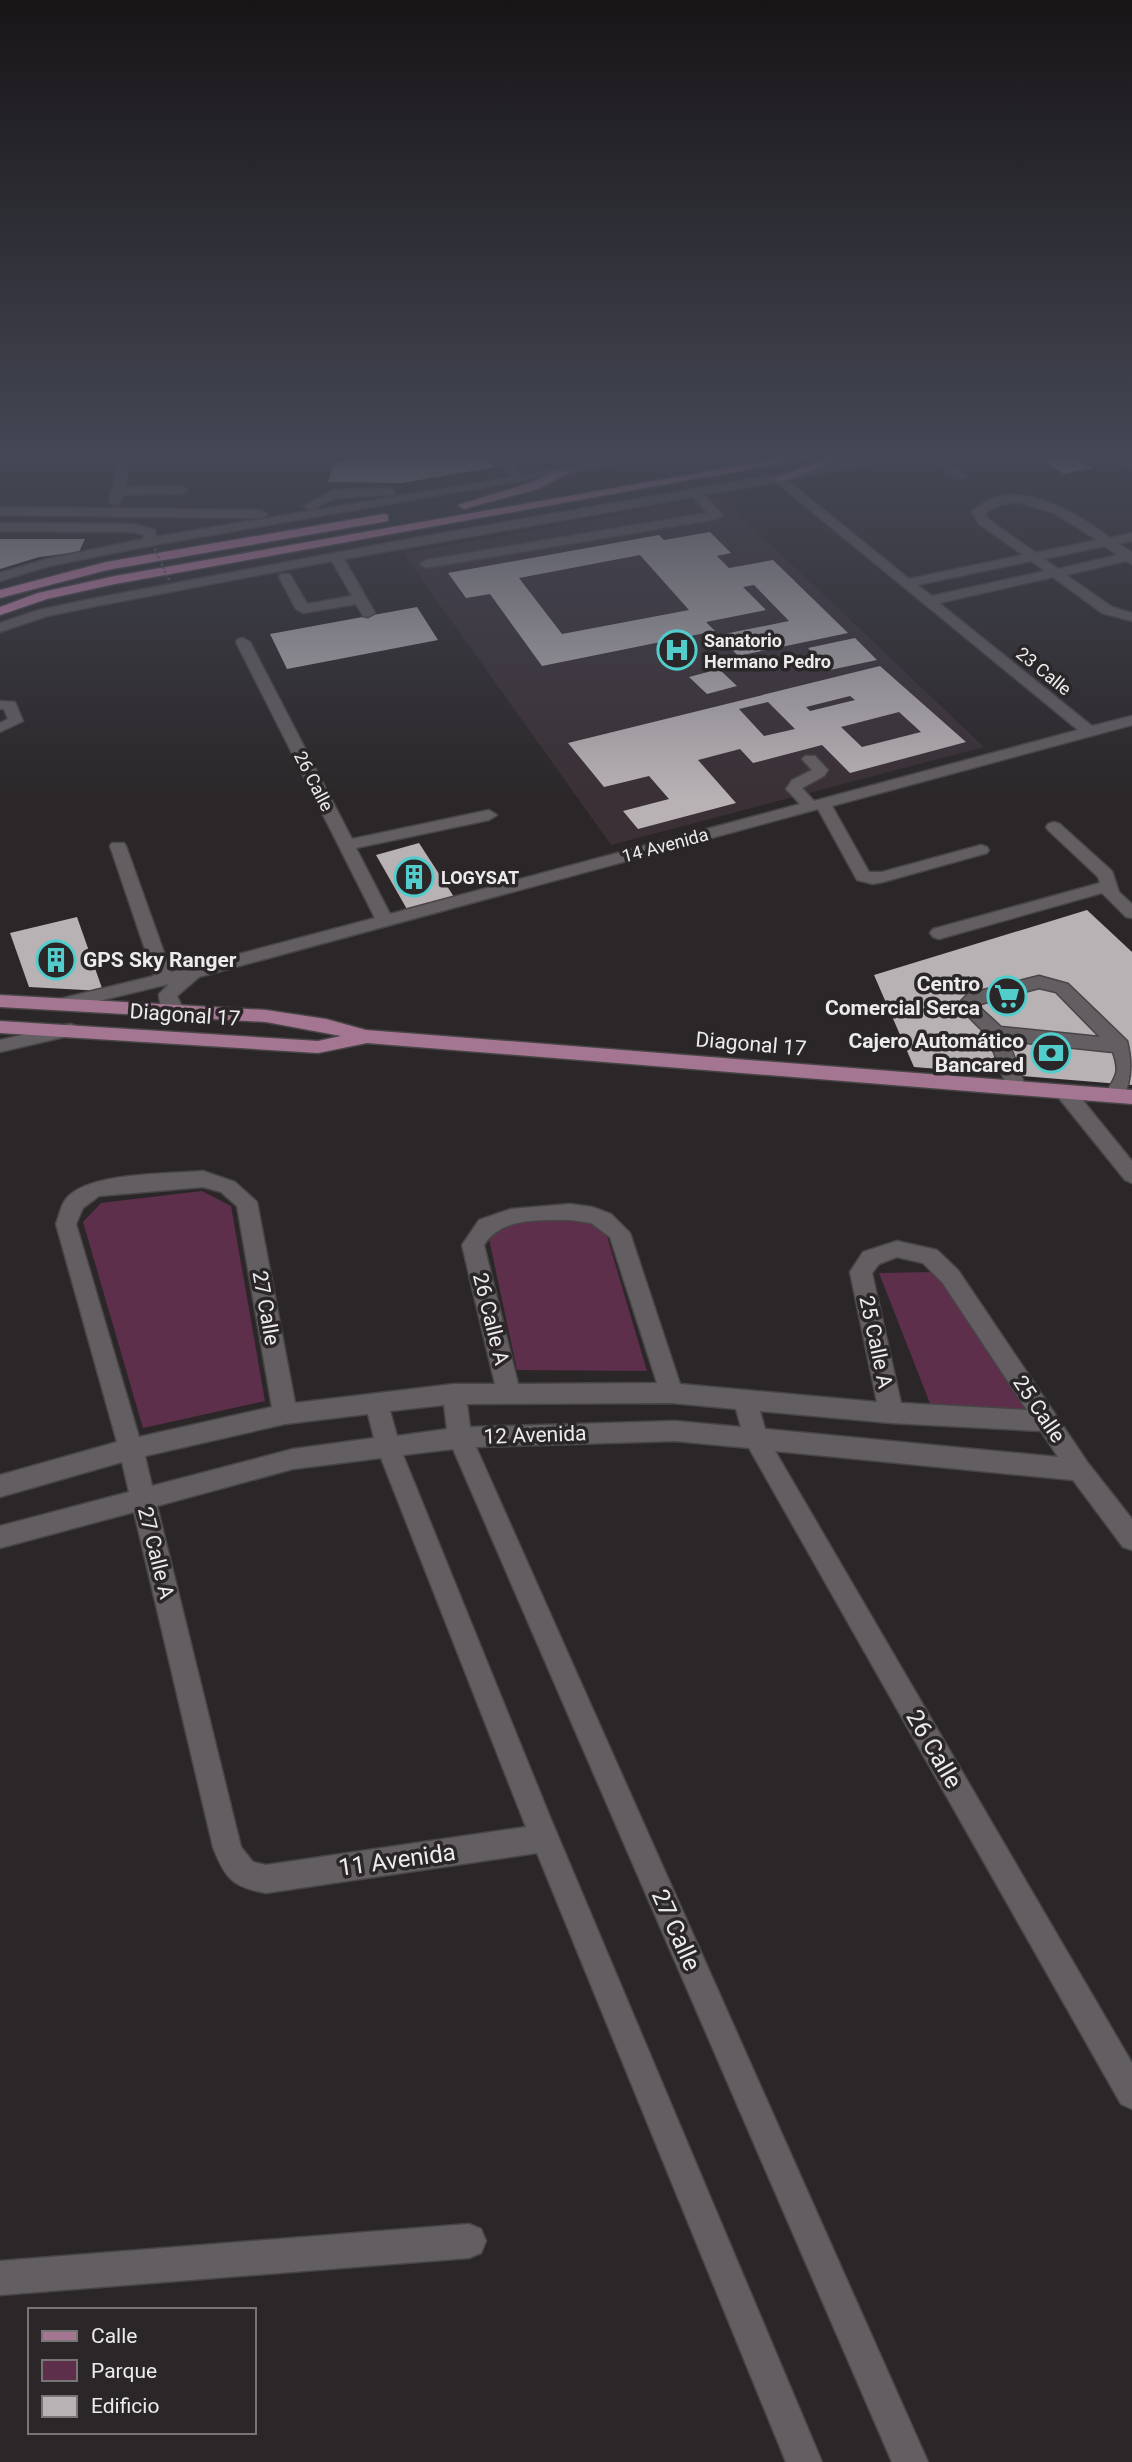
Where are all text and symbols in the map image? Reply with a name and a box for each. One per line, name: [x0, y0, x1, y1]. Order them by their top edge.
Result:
hospital icon: Sanatorio Hermano Pedro: [656, 629, 698, 671]
place label: Sanatorio Hermano Pedro: [704, 630, 831, 672]
street label: 23 Calle: [1012, 643, 1076, 699]
street label: 26 Calle: [290, 747, 338, 815]
street label: 14 Avenida: [620, 823, 710, 867]
building icon: LOGYSAT: [393, 856, 435, 898]
place label: LOGYSAT: [441, 867, 519, 888]
building icon: GPS Sky Ranger: [35, 939, 77, 981]
place label: GPS Sky Ranger: [83, 948, 237, 972]
place label: Centro Comercial Serca: [825, 972, 980, 1020]
supermarket icon: Centro Comercial Serca: [986, 975, 1028, 1017]
street label: Diagonal 17: [129, 999, 241, 1031]
street label: Diagonal 17: [695, 1027, 807, 1061]
place label: Cajero Automático Bancared: [848, 1029, 1024, 1077]
bank icon: Cajero Automático Bancared: [1030, 1032, 1072, 1074]
street label: 27 Calle: [248, 1269, 284, 1347]
street label: 26 Calle A: [468, 1270, 514, 1368]
street label: 25 Calle A: [854, 1293, 898, 1391]
street label: 25 Calle: [1008, 1371, 1070, 1447]
street label: 12 Avenida: [483, 1421, 587, 1449]
street label: 27 Calle A: [133, 1504, 179, 1602]
street label: 26 Calle: [900, 1705, 968, 1793]
street label: 11 Avenida: [337, 1838, 457, 1882]
street label: 27 Calle: [646, 1885, 706, 1975]
legend: [28, 2308, 256, 2434]
text: Calle: [91, 2324, 137, 2348]
text: Parque: [91, 2359, 157, 2383]
text: Edificio: [91, 2394, 159, 2418]

